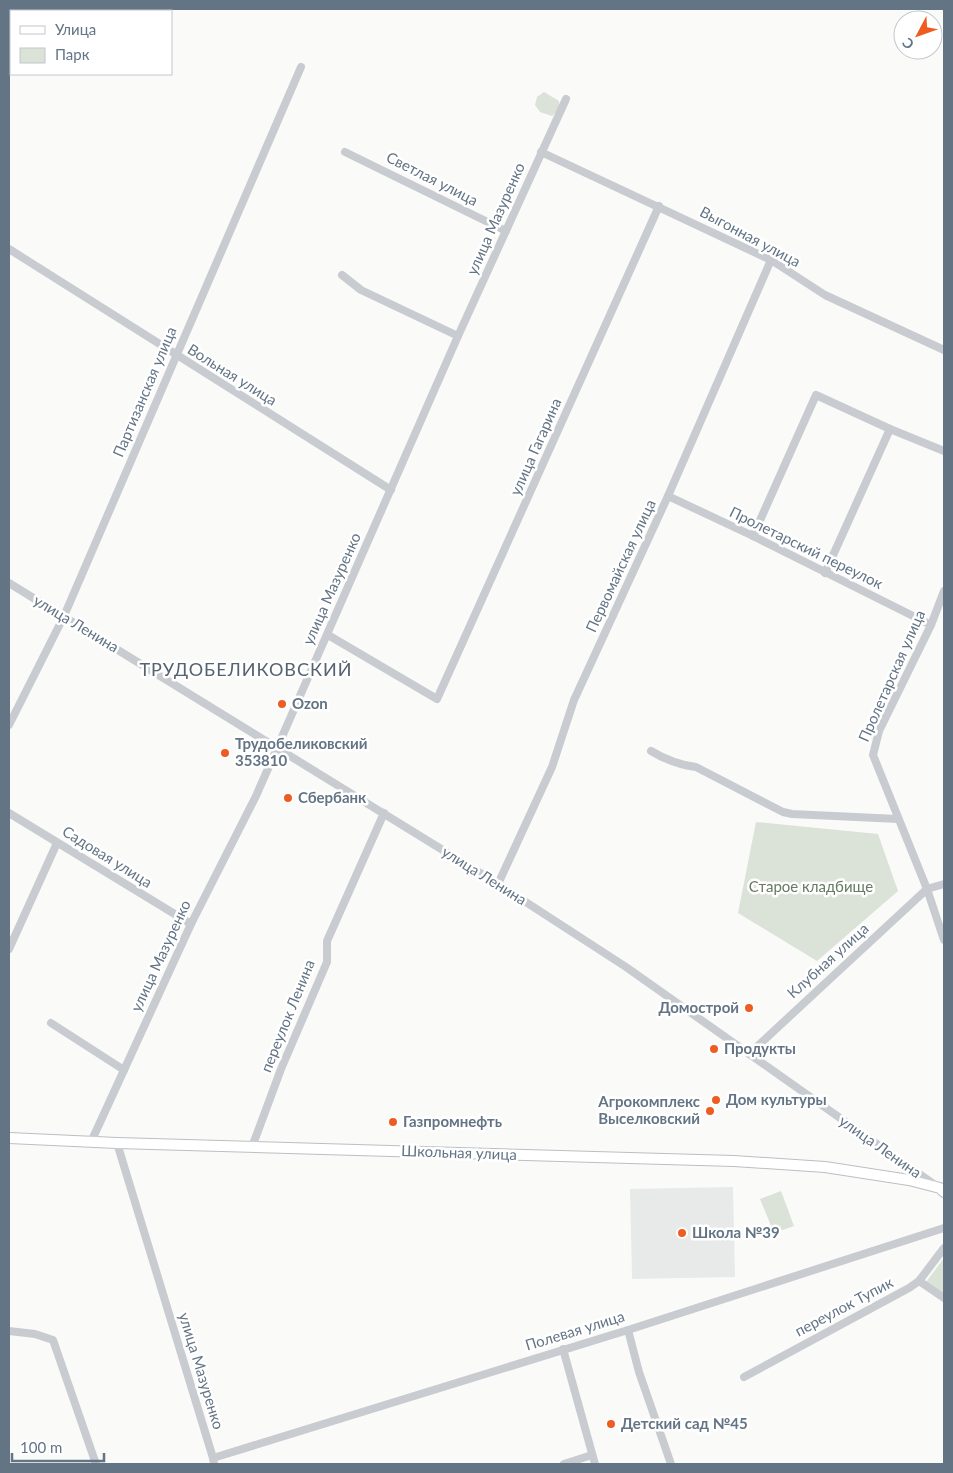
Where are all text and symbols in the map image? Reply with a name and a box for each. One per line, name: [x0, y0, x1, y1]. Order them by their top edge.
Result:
legend: [10, 10, 172, 75]
north arrow: [893, 10, 943, 60]
text: Улица: [55, 20, 96, 38]
text: С: [898, 34, 917, 53]
text: Парк: [55, 45, 90, 63]
street label: Светлая улица: [384, 147, 481, 209]
street label: улица Мазуренко: [462, 160, 528, 278]
street label: Выгонная улица: [697, 202, 804, 270]
street label: Партизанская улица: [108, 324, 180, 460]
street label: Вольная улица: [185, 340, 281, 409]
street label: улица Гагарина: [506, 395, 565, 498]
street label: Первомайская улица: [581, 496, 659, 635]
street label: Пролетарский переулок: [727, 502, 886, 592]
street label: улица Мазуренко: [298, 530, 364, 648]
street label: улица Ленина: [31, 591, 122, 656]
street label: Пролетарская улица: [854, 607, 928, 744]
district label: ТРУДОБЕЛИКОВСКИЙ: [139, 658, 353, 680]
place label: Ozon: [292, 694, 328, 712]
marker: Ozon: [276, 698, 288, 710]
place label: Трудобеликовский 353810: [235, 734, 367, 769]
marker: Трудобеликовский 353810: [219, 747, 231, 759]
place label: Сбербанк: [298, 788, 367, 806]
marker: Сбербанк: [282, 792, 294, 804]
street label: Садовая улица: [59, 821, 156, 891]
street label: улица Ленина: [439, 842, 530, 908]
park label: Старое кладбище: [749, 877, 873, 895]
street label: улица Мазуренко: [126, 897, 194, 1014]
street label: Клубная улица: [783, 919, 872, 1002]
street label: переулок Ленина: [256, 957, 318, 1075]
place label: Домострой: [658, 998, 739, 1016]
marker: Домострой: [743, 1002, 755, 1014]
place label: Продукты: [724, 1039, 796, 1057]
marker: Продукты: [708, 1043, 720, 1055]
place label: Дом культуры: [726, 1090, 827, 1108]
place label: Агрокомплекс Выселковский: [597, 1092, 700, 1127]
marker: Дом культуры: [710, 1094, 722, 1106]
marker: Агрокомплекс Выселковский: [704, 1105, 716, 1117]
street label: улица Ленина: [836, 1111, 925, 1181]
place label: Газпромнефть: [403, 1112, 502, 1130]
marker: Газпромнефть: [387, 1116, 399, 1128]
street label: Школьная улица: [401, 1141, 517, 1163]
place label: Школа №39: [692, 1223, 780, 1241]
marker: Школа №39: [676, 1227, 688, 1239]
street label: переулок Тупик: [791, 1273, 896, 1340]
street label: Полевая улица: [523, 1306, 627, 1354]
street label: улица Мазуренко: [176, 1310, 228, 1431]
place label: Детский сад №45: [621, 1414, 748, 1432]
marker: Детский сад №45: [605, 1418, 617, 1430]
scale bar: [12, 1430, 105, 1462]
text: 100 m: [20, 1438, 62, 1456]

